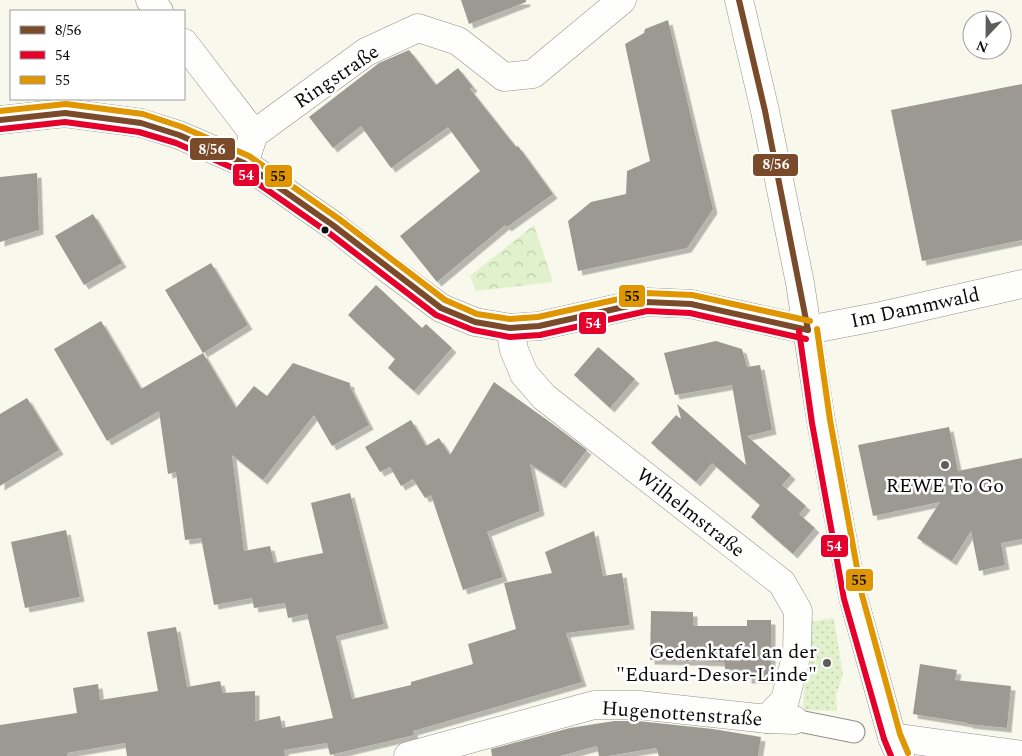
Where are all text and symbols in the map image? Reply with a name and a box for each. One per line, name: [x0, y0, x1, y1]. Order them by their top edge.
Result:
legend: [10, 10, 185, 100]
north arrow: [962, 10, 1012, 60]
text: 8/56: [55, 19, 82, 42]
text: N: [973, 35, 992, 58]
street label: Ringstraße: [288, 37, 385, 116]
text: 54: [55, 44, 71, 67]
text: 55: [55, 69, 70, 92]
line badge: 8/56: [189, 137, 236, 161]
text: 8/56: [198, 139, 226, 160]
line badge: 8/56: [752, 153, 799, 177]
text: 8/56: [762, 154, 790, 175]
line badge: 54: [232, 163, 260, 187]
line badge: 55: [264, 164, 293, 188]
text: 54: [238, 165, 254, 186]
text: 55: [270, 166, 286, 187]
unlabelled marker: [320, 225, 330, 235]
street label: Im Dammwald: [848, 280, 983, 336]
line badge: 55: [618, 284, 646, 308]
text: 55: [624, 286, 640, 307]
line badge: 54: [578, 311, 607, 335]
text: 54: [585, 313, 601, 334]
marker: REWE To Go: [939, 459, 951, 471]
street label: Wilhelmstraße: [629, 461, 751, 565]
place label: REWE To Go: [886, 471, 1004, 501]
line badge: 54: [820, 534, 849, 558]
text: 54: [826, 536, 842, 557]
line badge: 55: [845, 568, 874, 592]
text: 55: [851, 570, 867, 591]
place label: Gedenktafel an der "Eduard-Desor-Linde": [616, 637, 817, 690]
marker: Gedenktafel an der "Eduard-Desor-Linde": [821, 657, 833, 669]
street label: Hugenottenstraße: [601, 693, 763, 735]

